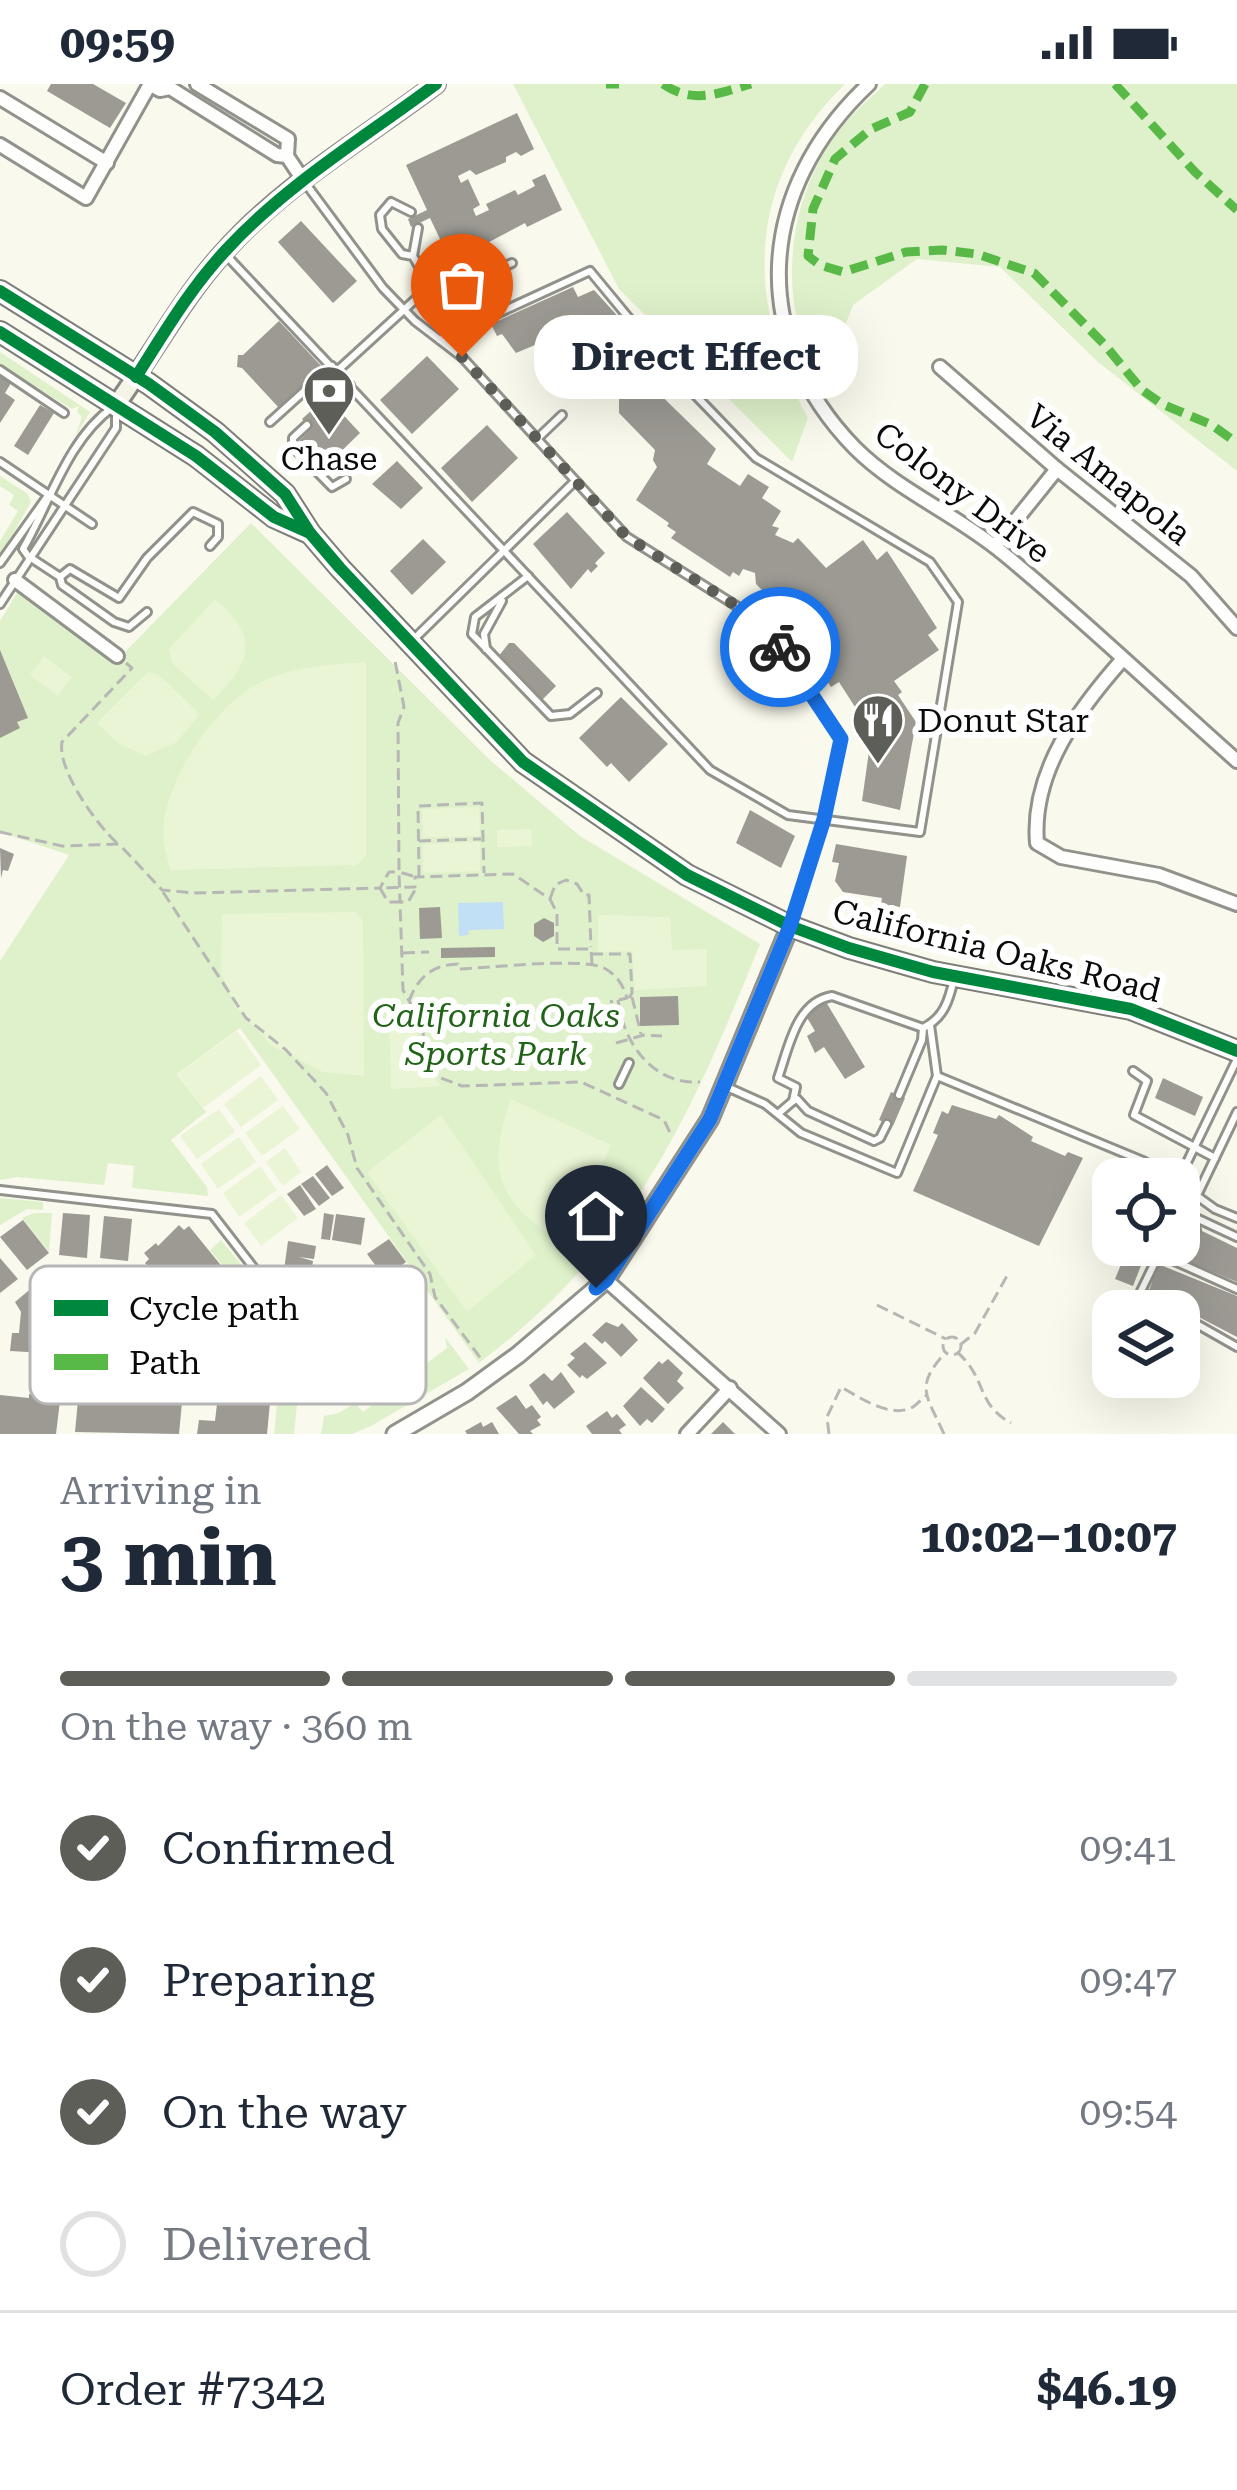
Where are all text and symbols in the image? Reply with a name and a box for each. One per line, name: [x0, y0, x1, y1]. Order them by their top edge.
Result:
text: 09:59: [60, 16, 175, 69]
pin: [411, 234, 513, 357]
icon: bag: [429, 252, 495, 318]
callout: Direct Effect: [534, 315, 858, 399]
text: Direct Effect: [571, 334, 821, 380]
bank icon: Chase: [301, 363, 357, 437]
street label: Via Amapola: [1018, 396, 1199, 553]
street label: Colony Drive: [867, 414, 1058, 571]
place label: Chase: [281, 439, 377, 478]
courier: [720, 587, 840, 707]
icon: bike: [747, 614, 813, 680]
restaurant icon: Donut Star: [850, 692, 906, 766]
place label: Donut Star: [917, 701, 1089, 740]
street label: California Oaks Road: [829, 891, 1165, 1010]
park label: California Oaks Sports Park: [372, 996, 620, 1073]
map controls: [1092, 1158, 1200, 1398]
button: locate: [1092, 1158, 1200, 1266]
pin: [545, 1165, 647, 1288]
icon: home: [563, 1183, 629, 1249]
legend: [30, 1266, 426, 1404]
text: Cycle path: [129, 1289, 299, 1328]
button: layers: [1092, 1290, 1200, 1398]
text: Path: [129, 1343, 201, 1382]
text: Arriving in: [60, 1468, 262, 1514]
text: 10:02–10:07: [920, 1510, 1177, 1563]
text: 3 min: [60, 1513, 277, 1604]
text: On the way · 360 m: [60, 1704, 412, 1750]
icon: check: [60, 1815, 126, 1881]
text: Confirmed: [162, 1822, 395, 1875]
text: 09:41: [1080, 1825, 1177, 1871]
icon: check: [60, 1947, 126, 2013]
text: Preparing: [162, 1954, 375, 2007]
text: 09:47: [1080, 1957, 1177, 2003]
icon: check: [60, 2079, 126, 2145]
text: On the way: [162, 2086, 407, 2139]
text: 09:54: [1080, 2089, 1177, 2135]
text: Delivered: [162, 2218, 371, 2271]
text: Order #7342: [60, 2363, 326, 2416]
text: $46.19: [1037, 2363, 1177, 2416]

